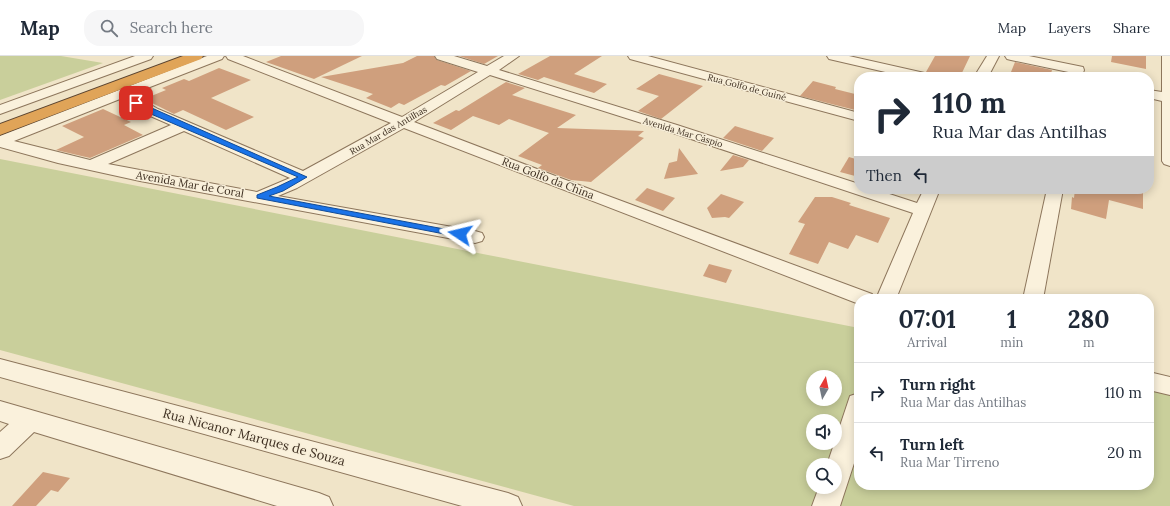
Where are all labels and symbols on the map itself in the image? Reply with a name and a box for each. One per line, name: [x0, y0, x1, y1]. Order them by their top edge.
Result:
street label: Rua Golfo de Guiné: [706, 71, 788, 103]
pin: [119, 86, 153, 120]
street label: Rua Mar das Antilhas: [347, 103, 429, 157]
street label: Avenida Mar Cáspio: [641, 114, 724, 149]
street label: Rua Golfo da China: [500, 154, 596, 202]
street label: Avenida Mar de Coral: [134, 167, 245, 200]
position arrow: [439, 213, 481, 255]
north arrow: [806, 370, 842, 406]
street label: Rua Nicanor Marques de Souza: [161, 404, 347, 470]

